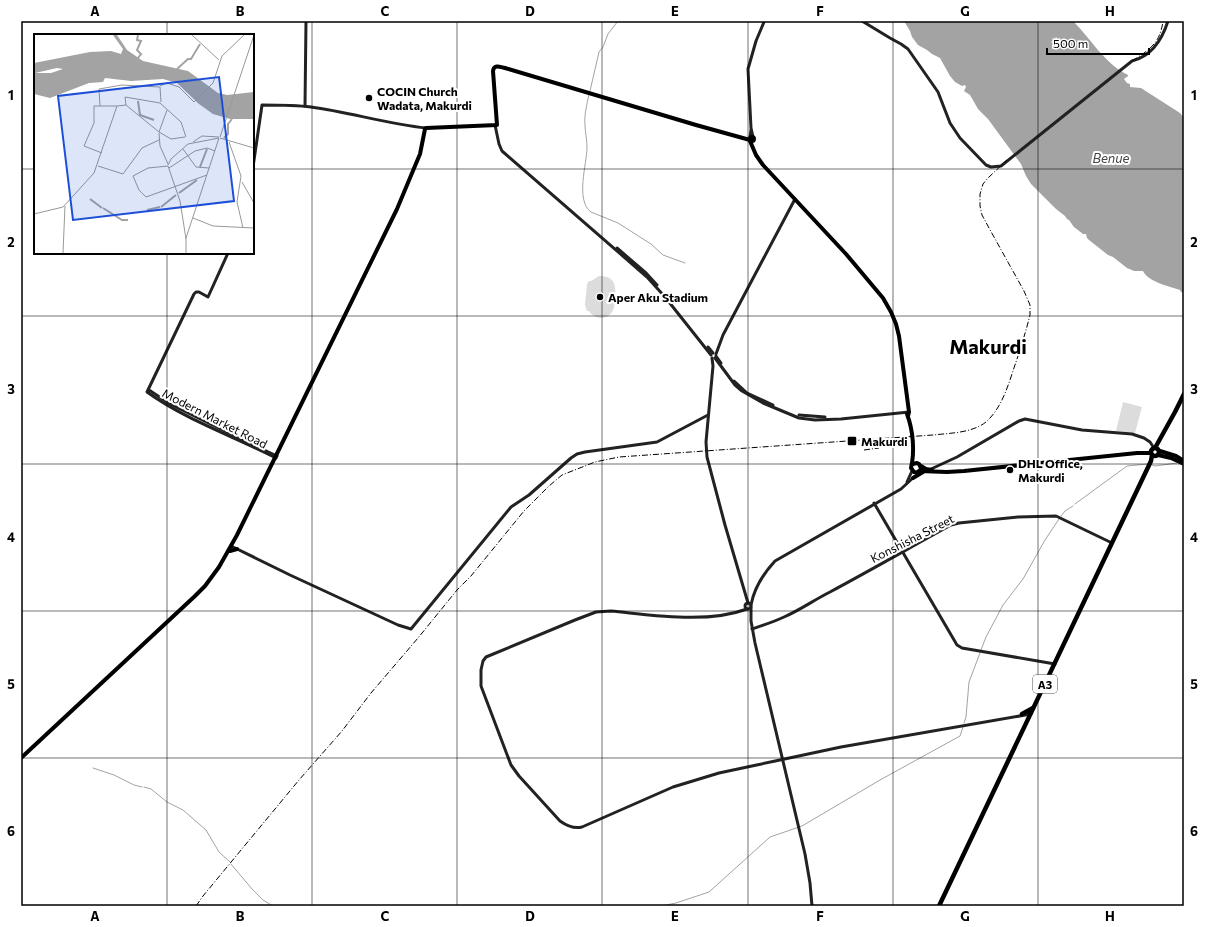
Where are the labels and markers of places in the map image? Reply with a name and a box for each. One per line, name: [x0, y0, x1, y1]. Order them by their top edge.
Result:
place label: COCIN Church Wadata, Makurdi: [377, 84, 472, 112]
marker: COCIN Church Wadata, Makurdi: [364, 93, 374, 103]
place label: Aper Aku Stadium: [608, 290, 708, 304]
marker: Aper Aku Stadium: [595, 292, 605, 302]
place label: Makurdi: [861, 434, 908, 448]
marker: Makurdi: [846, 435, 858, 447]
place label: DHL Office, Makurdi: [1018, 456, 1083, 484]
marker: DHL Office, Makurdi: [1005, 465, 1015, 475]

